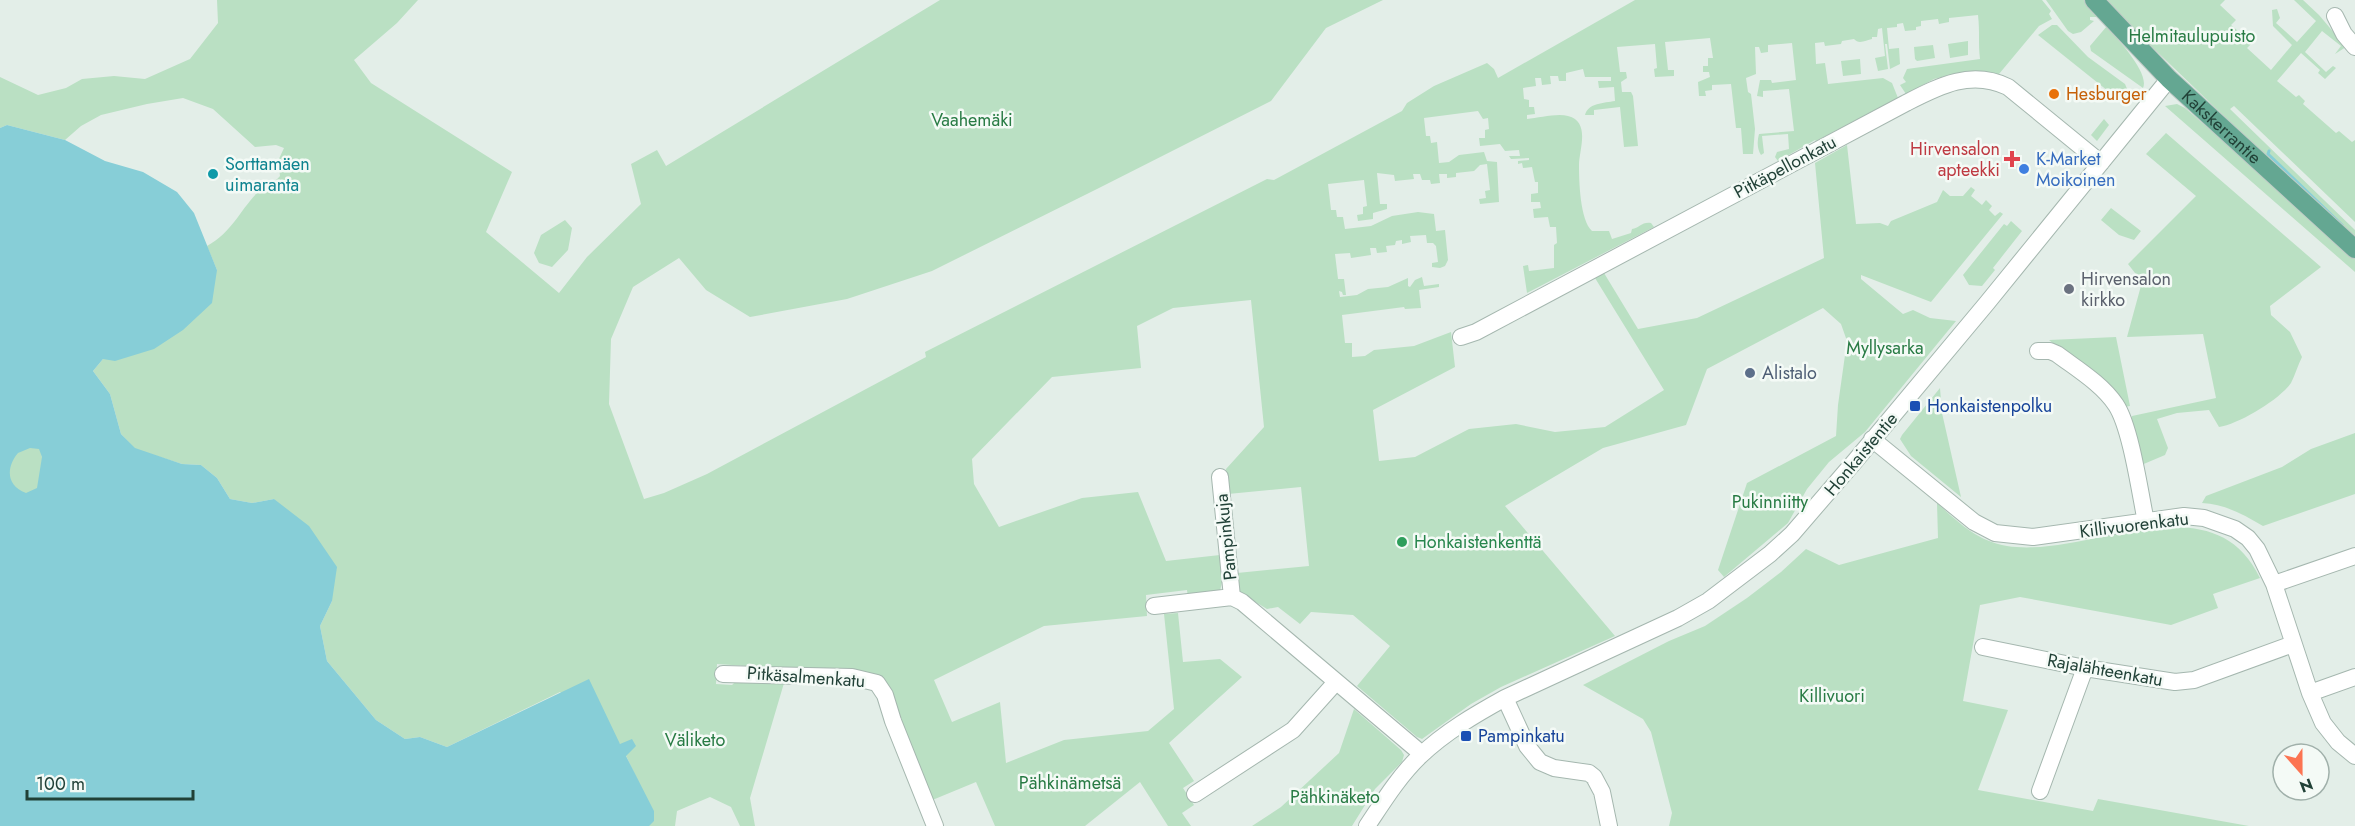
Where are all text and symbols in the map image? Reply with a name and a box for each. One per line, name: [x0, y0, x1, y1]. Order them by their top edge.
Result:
park label: Helmitaulupuisto: [2129, 23, 2256, 49]
place label: Hesburger: [2066, 81, 2148, 107]
street label: Kakskerrantie: [2176, 84, 2267, 170]
marker: Hesburger: [2047, 87, 2061, 101]
park label: Vaahemäki: [931, 107, 1013, 133]
street label: Pitkäpellonkatu: [1729, 129, 1841, 205]
place label: Hirvensalon apteekki: [1910, 136, 2000, 183]
place label: K-Market Moikoinen: [2036, 146, 2115, 193]
place label: Sorttamäen uimaranta: [225, 151, 310, 198]
marker: Hirvensalon apteekki: [2005, 152, 2019, 166]
marker: K-Market Moikoinen: [2017, 162, 2031, 176]
marker: Sorttamäen uimaranta: [206, 167, 220, 181]
place label: Hirvensalon kirkko: [2081, 266, 2171, 313]
marker: Hirvensalon kirkko: [2062, 282, 2076, 296]
park label: Myllysarka: [1846, 335, 1924, 361]
place label: Alistalo: [1762, 360, 1817, 386]
marker: Alistalo: [1743, 366, 1757, 380]
place label: Honkaistenpolku: [1927, 393, 2052, 419]
marker: Honkaistenpolku: [1908, 399, 1922, 413]
street label: Honkaistentie: [1818, 407, 1904, 501]
park label: Pukinniitty: [1732, 489, 1808, 515]
street label: Pampinkuja: [1209, 492, 1243, 582]
street label: Killivuorenkatu: [2078, 505, 2190, 545]
place label: Honkaistenkenttä: [1414, 529, 1541, 555]
marker: Honkaistenkenttä: [1395, 535, 1409, 549]
street label: Rajalähteenkatu: [2045, 647, 2165, 693]
street label: Pitkäsalmenkatu: [746, 660, 866, 694]
park label: Killivuori: [1799, 683, 1865, 709]
place label: Pampinkatu: [1478, 723, 1565, 749]
park label: Väliketo: [665, 727, 725, 753]
marker: Pampinkatu: [1459, 729, 1473, 743]
north arrow: [2271, 742, 2331, 802]
scale bar: [27, 763, 194, 801]
park label: Pähkinämetsä: [1019, 770, 1121, 796]
text: 100 m: [36, 771, 85, 797]
text: N: [2296, 773, 2316, 799]
park label: Pähkinäketo: [1290, 784, 1380, 810]

